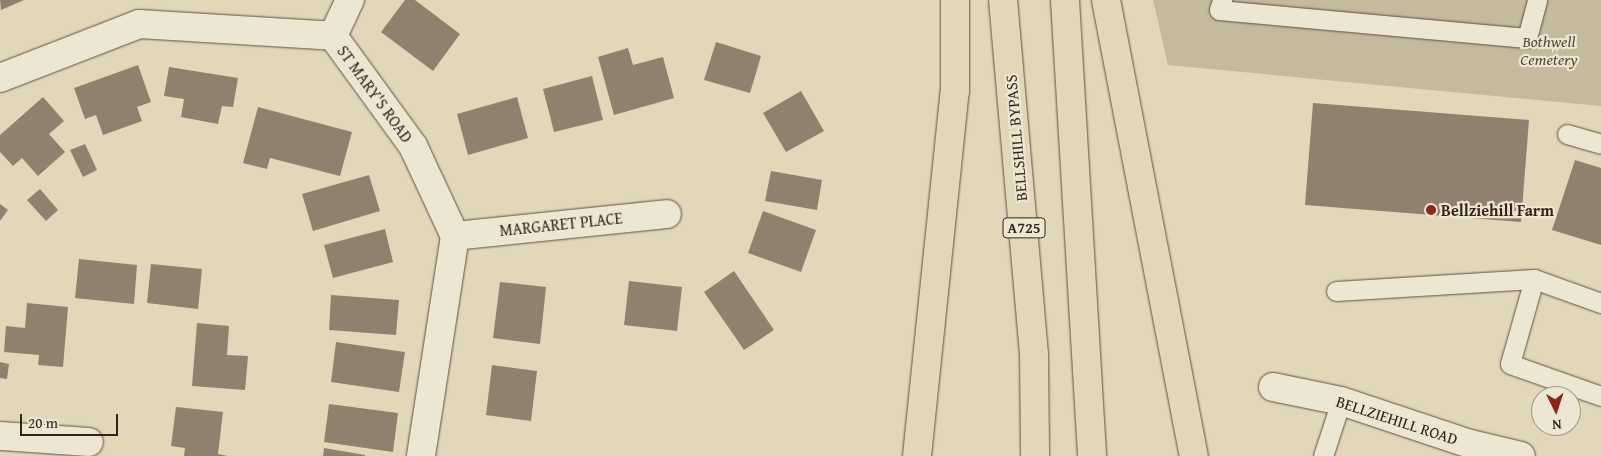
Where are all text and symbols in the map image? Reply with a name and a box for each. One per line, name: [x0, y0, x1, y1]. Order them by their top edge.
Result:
park label: Bothwell Cemetery: [1520, 31, 1578, 69]
street label: ST MARY'S ROAD: [333, 42, 417, 146]
street label: BELLSHILL BYPASS: [1001, 74, 1031, 202]
place label: Bellziehill Farm: [1441, 200, 1554, 220]
marker: Bellziehill Farm: [1425, 204, 1437, 216]
street label: MARGARET PLACE: [499, 208, 623, 240]
road number: A725: [1002, 216, 1046, 240]
north arrow: [1531, 386, 1581, 436]
street label: BELLZIEHILL ROAD: [1334, 391, 1460, 449]
scale bar: [22, 404, 120, 436]
text: 20 m: [28, 412, 58, 433]
text: N: [1552, 415, 1562, 435]

